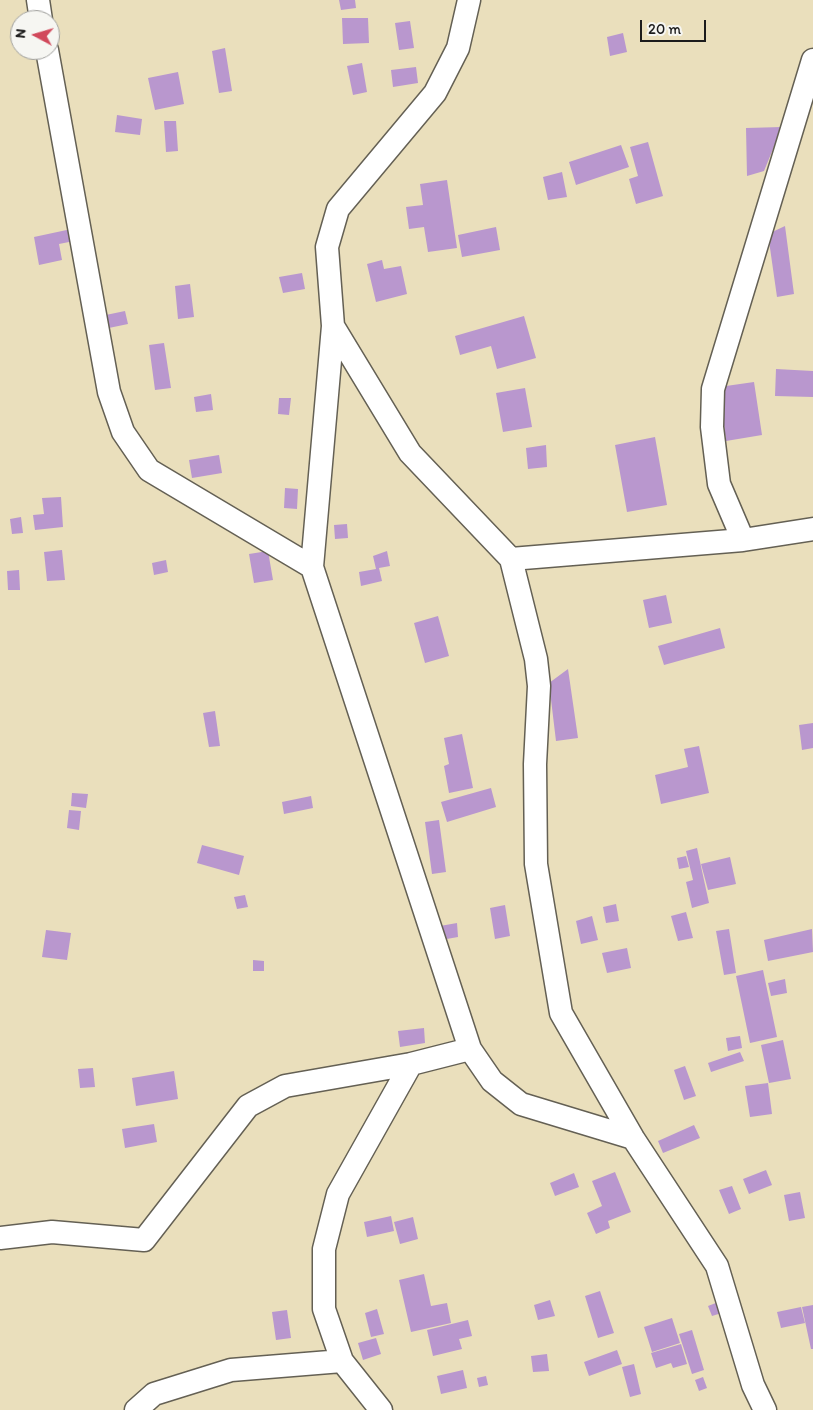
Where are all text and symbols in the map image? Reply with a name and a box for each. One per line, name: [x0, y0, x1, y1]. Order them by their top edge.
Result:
north arrow: [10, 10, 60, 60]
scale bar: [643, 10, 709, 42]
text: 20 m: [648, 20, 681, 38]
text: N: [12, 28, 30, 39]

